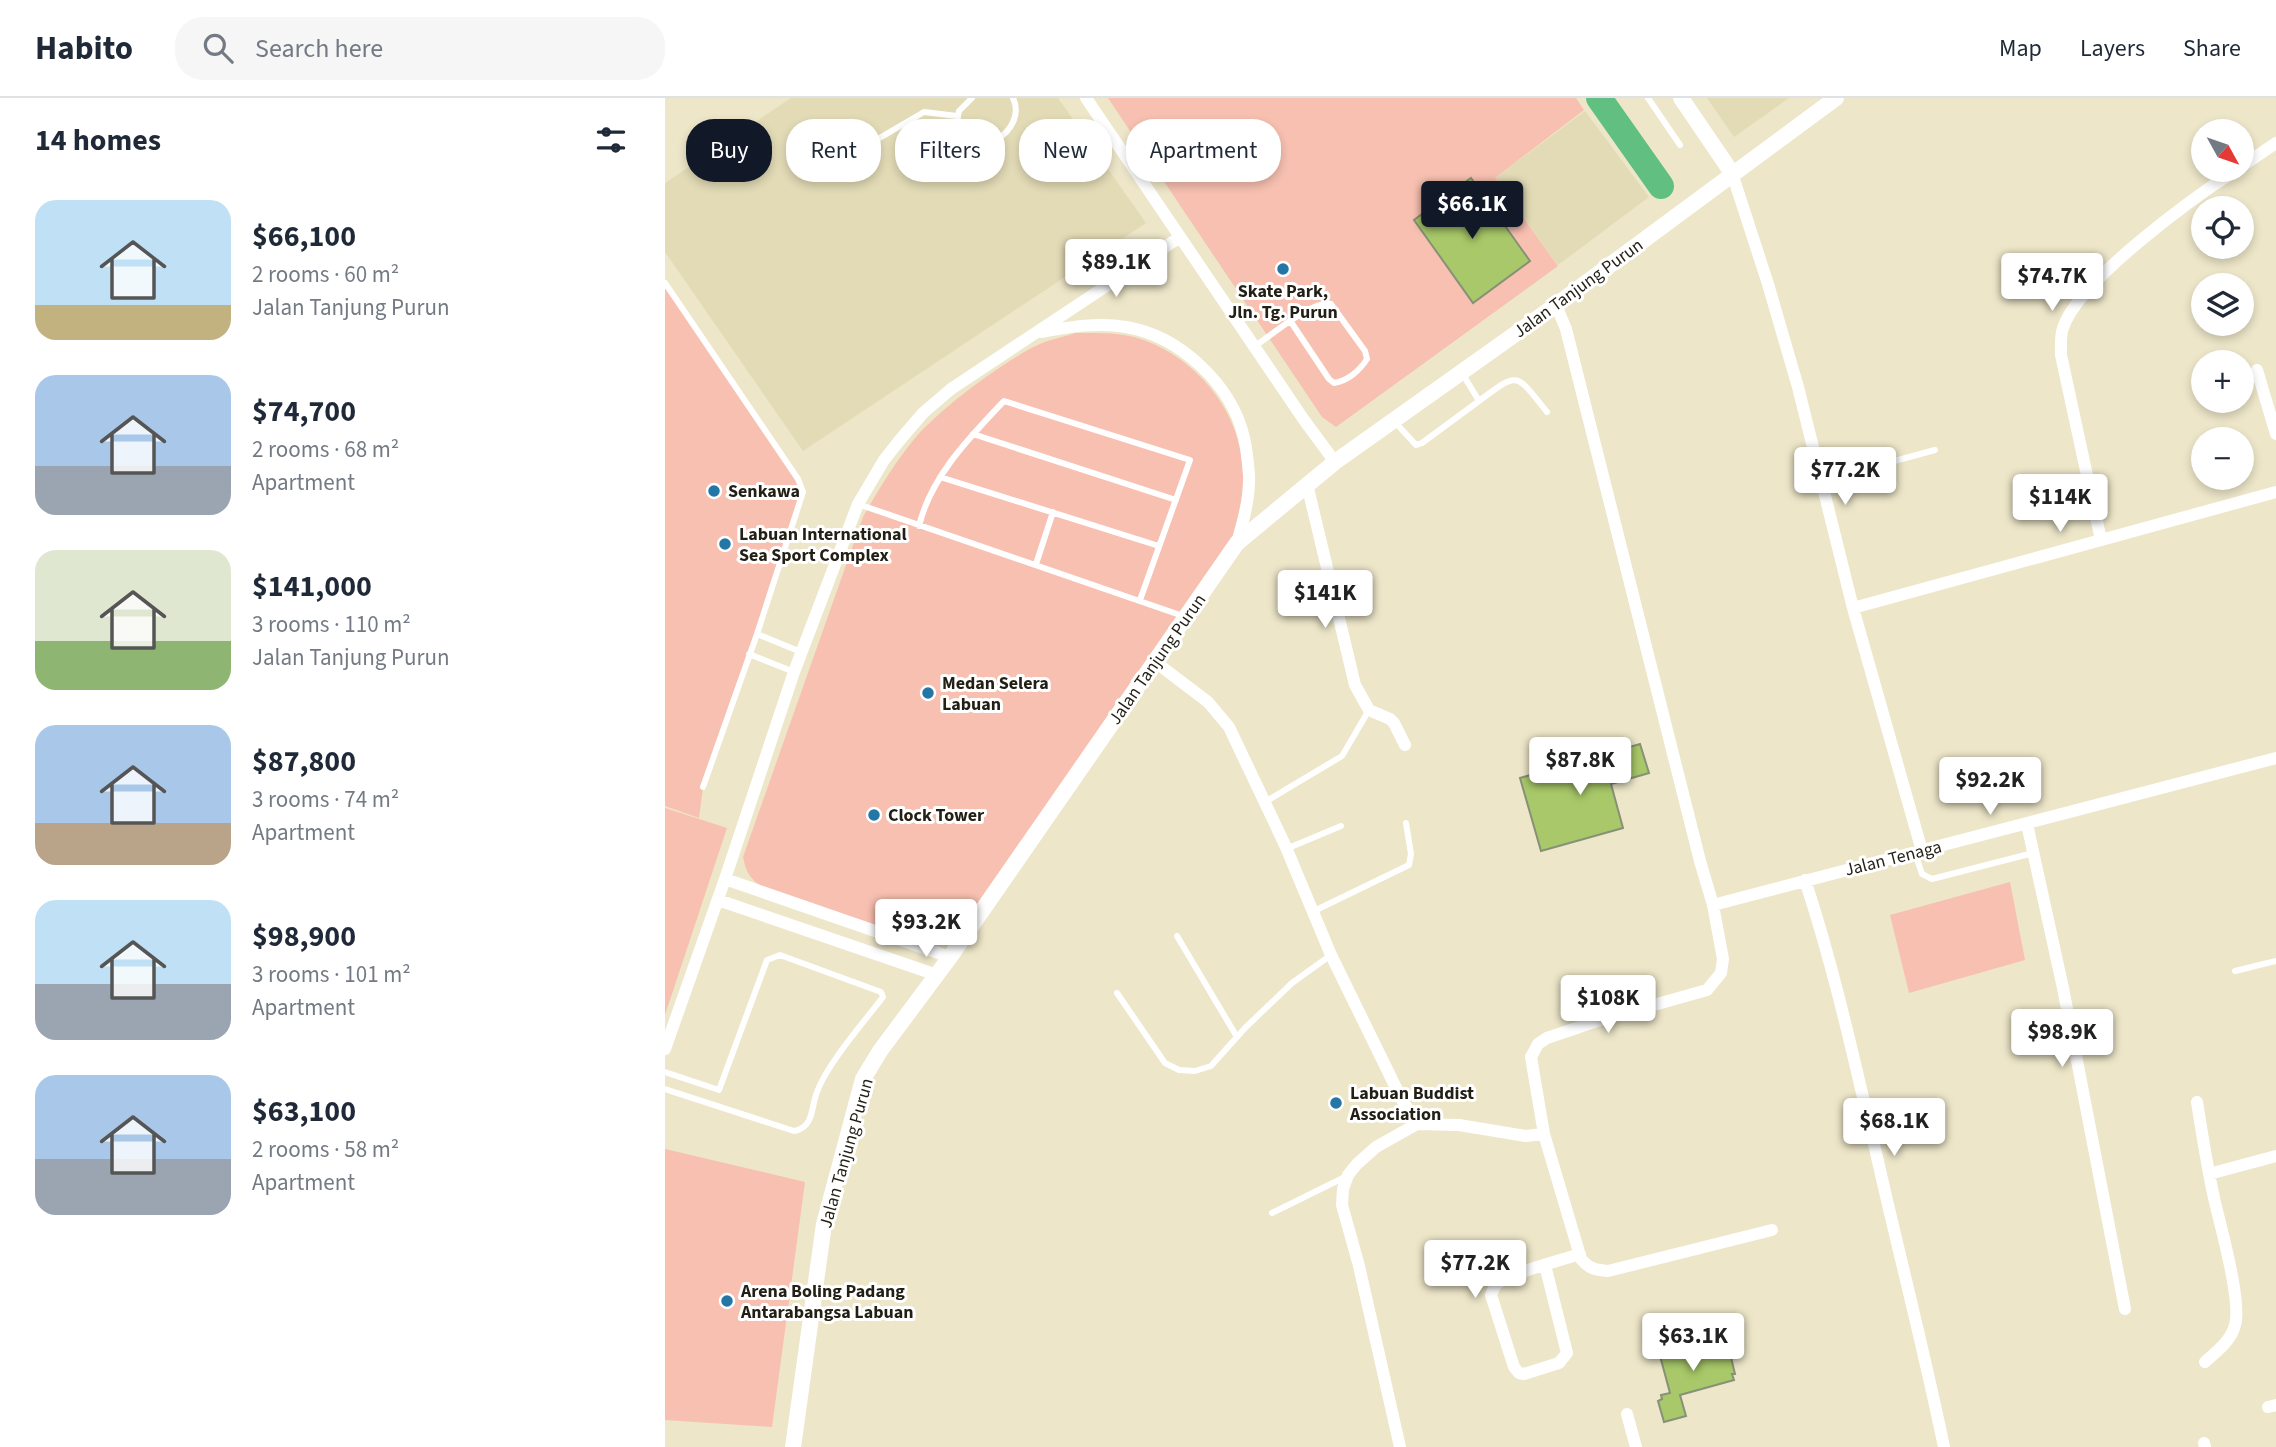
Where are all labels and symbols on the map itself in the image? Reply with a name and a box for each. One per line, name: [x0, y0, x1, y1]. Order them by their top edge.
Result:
north arrow: [2191, 119, 2254, 182]
pin: $66.1K: [1415, 181, 1529, 241]
street label: Jalan Tanjung Purun: [1508, 233, 1648, 344]
pin: $89.1K: [1059, 240, 1173, 299]
pin: $74.7K: [1995, 254, 2109, 313]
marker: Skate Park, Jln. Tg. Purun: [1275, 261, 1291, 277]
place label: Skate Park, Jln. Tg. Purun: [1228, 279, 1338, 325]
pin: $77.2K: [1788, 448, 1902, 507]
pin: $114K: [2011, 474, 2109, 534]
place label: Senkawa: [728, 479, 800, 504]
marker: Senkawa: [706, 483, 722, 499]
place label: Labuan International Sea Sport Complex: [739, 522, 907, 568]
marker: Labuan International Sea Sport Complex: [717, 536, 733, 552]
pin: $141K: [1276, 570, 1374, 630]
street label: Jalan Tanjung Purun: [1103, 589, 1212, 730]
place label: Medan Selera Labuan: [942, 671, 1049, 717]
marker: Medan Selera Labuan: [920, 685, 936, 701]
pin: $87.8K: [1523, 738, 1637, 797]
pin: $92.2K: [1933, 758, 2047, 817]
place label: Clock Tower: [888, 803, 985, 828]
marker: Clock Tower: [866, 807, 882, 823]
street label: Jalan Tenaga: [1842, 834, 1944, 883]
pin: $93.2K: [869, 900, 983, 959]
pin: $108K: [1559, 976, 1657, 1035]
pin: $98.9K: [2005, 1010, 2119, 1069]
street label: Jalan Tanjung Purun: [813, 1075, 880, 1231]
place label: Labuan Buddist Association: [1349, 1081, 1474, 1127]
marker: Labuan Buddist Association: [1328, 1095, 1344, 1111]
pin: $68.1K: [1837, 1098, 1951, 1158]
pin: $77.2K: [1418, 1240, 1532, 1300]
place label: Arena Boling Padang Antarabangsa Labuan: [740, 1279, 913, 1325]
marker: Arena Boling Padang Antarabangsa Labuan: [719, 1293, 735, 1309]
pin: $63.1K: [1636, 1314, 1750, 1373]

